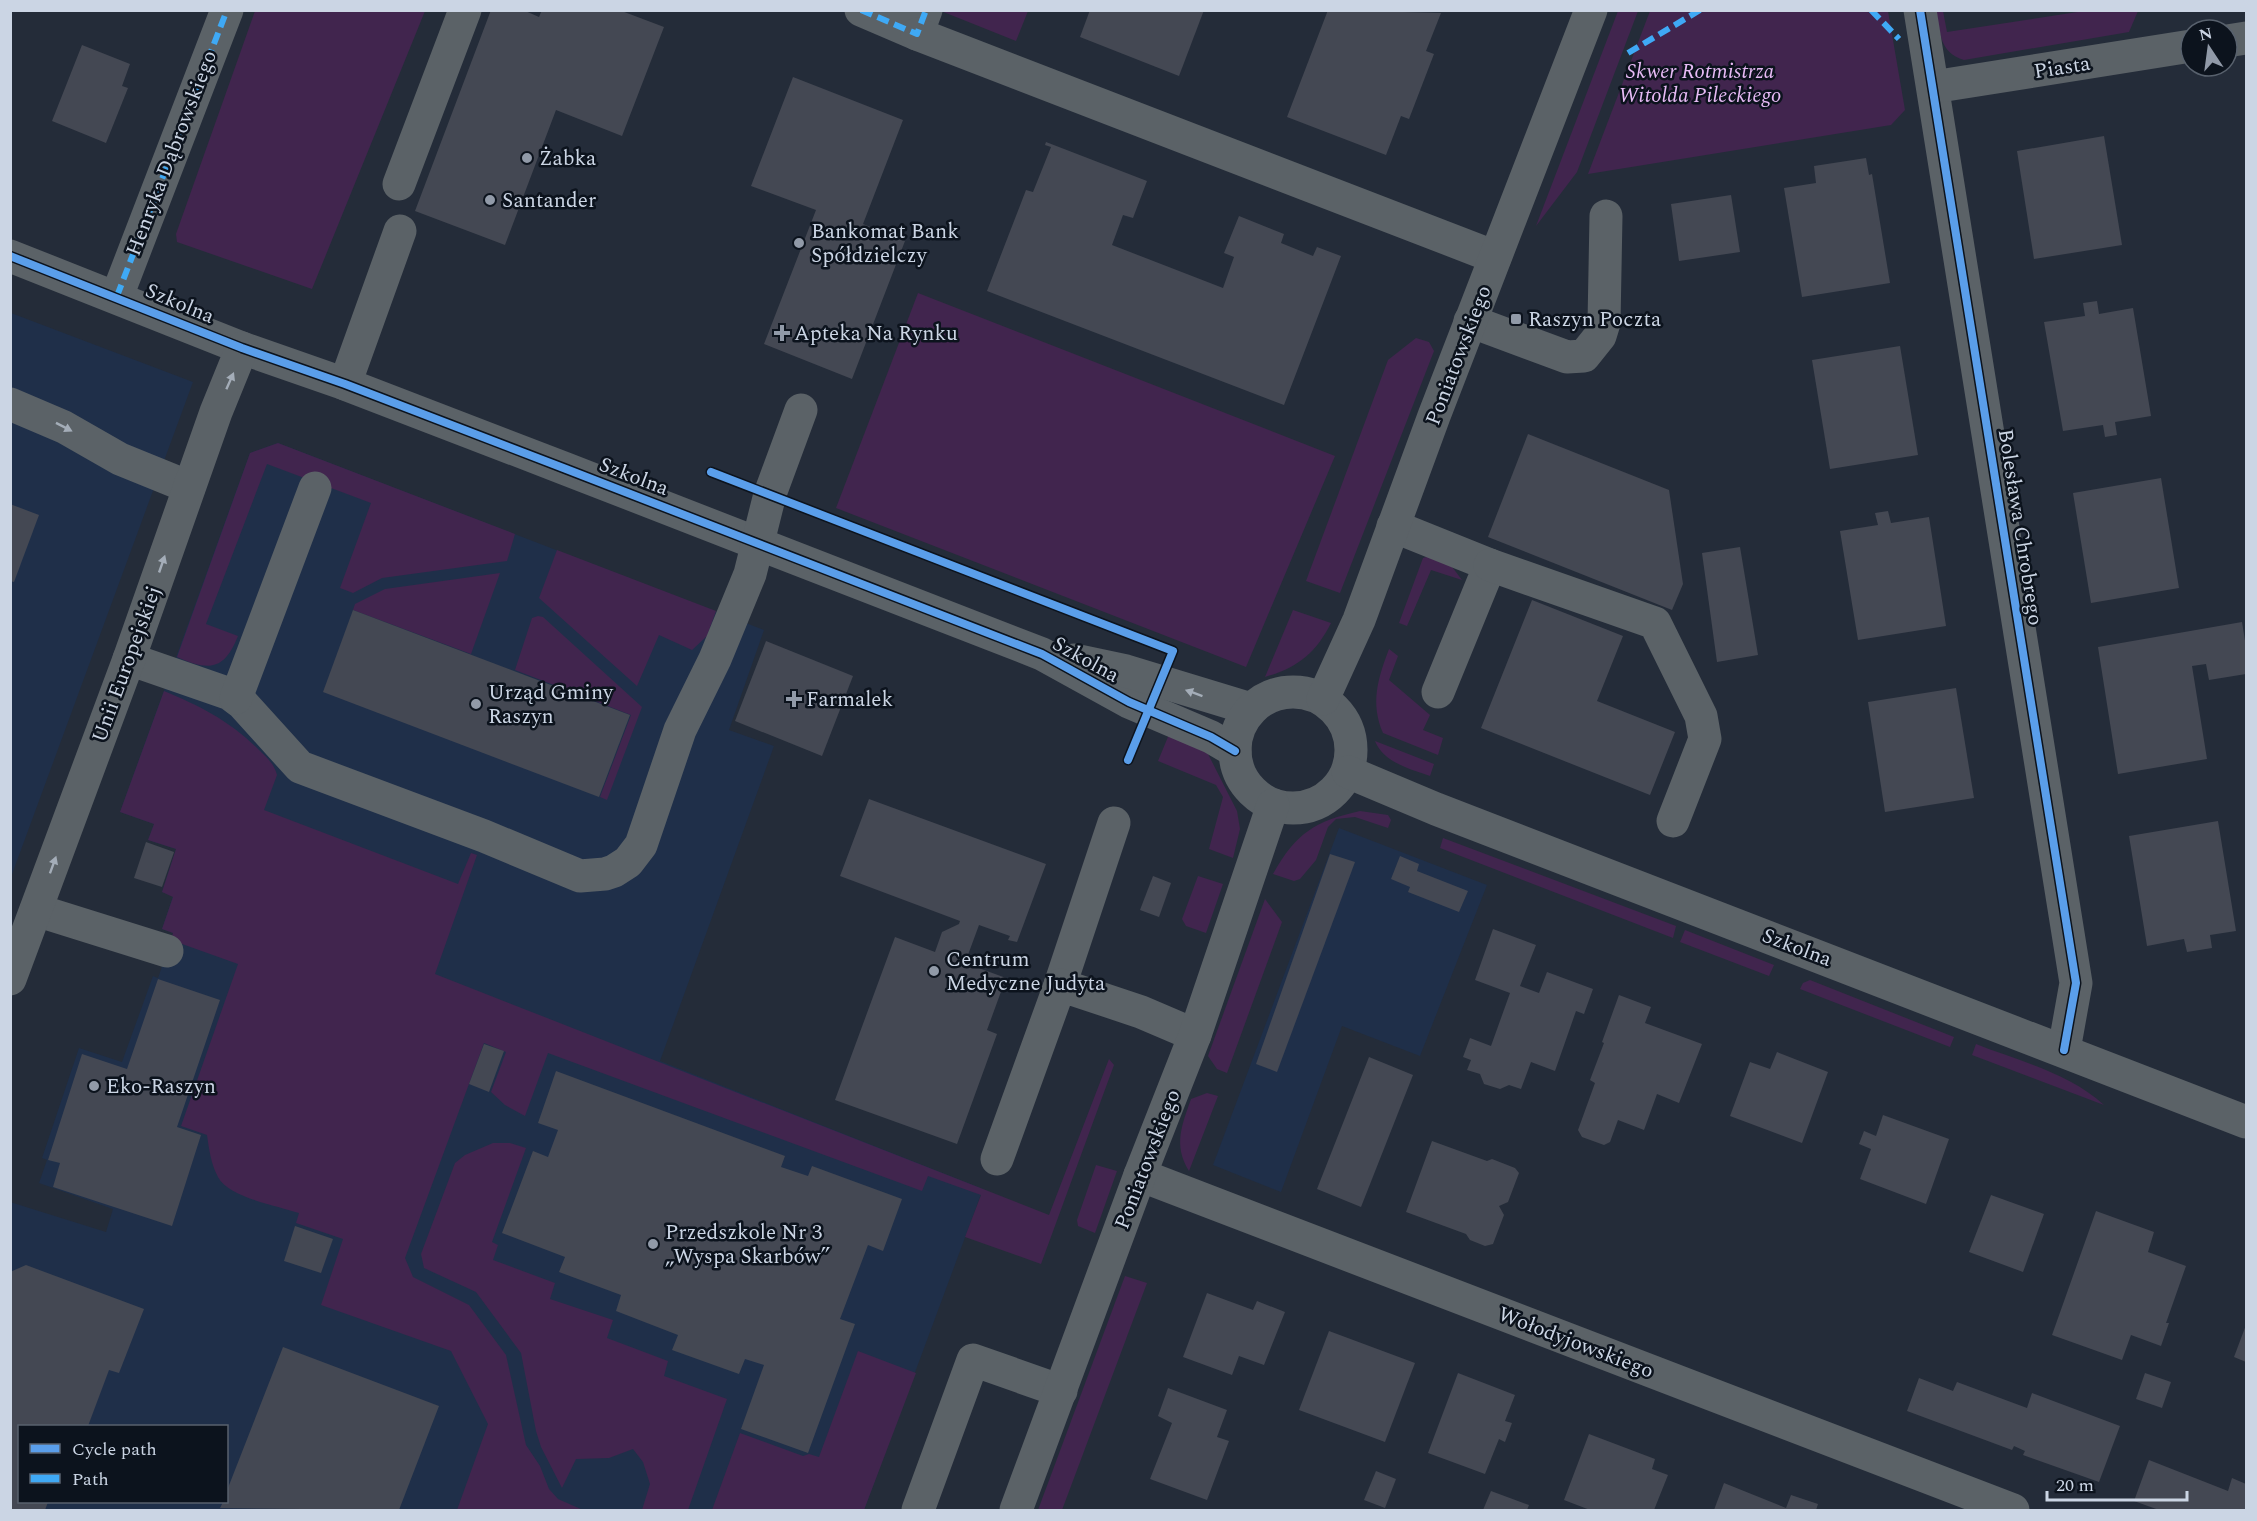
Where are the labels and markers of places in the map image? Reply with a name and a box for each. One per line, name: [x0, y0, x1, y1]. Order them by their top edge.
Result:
place label: Żabka: [539, 143, 597, 175]
marker: Żabka: [520, 151, 534, 165]
place label: Santander: [502, 185, 596, 217]
marker: Santander: [483, 193, 497, 207]
place label: Bankomat Bank Spółdzielczy: [811, 216, 959, 272]
marker: Bankomat Bank Spółdzielczy: [792, 236, 806, 250]
place label: Raszyn Poczta: [1528, 304, 1662, 336]
marker: Raszyn Poczta: [1509, 312, 1523, 326]
place label: Apteka Na Rynku: [794, 318, 958, 350]
marker: Apteka Na Rynku: [775, 326, 789, 340]
place label: Urząd Gminy Raszyn: [488, 677, 614, 733]
place label: Farmalek: [806, 684, 894, 716]
marker: Farmalek: [787, 692, 801, 706]
marker: Urząd Gminy Raszyn: [469, 697, 483, 711]
place label: Centrum Medyczne Judyta: [946, 944, 1106, 1000]
marker: Centrum Medyczne Judyta: [927, 964, 941, 978]
place label: Eko-Raszyn: [106, 1071, 216, 1103]
marker: Eko-Raszyn: [87, 1079, 101, 1093]
place label: Przedszkole Nr 3 „Wyspa Skarbów”: [665, 1217, 830, 1273]
marker: Przedszkole Nr 3 „Wyspa Skarbów”: [646, 1237, 660, 1251]

